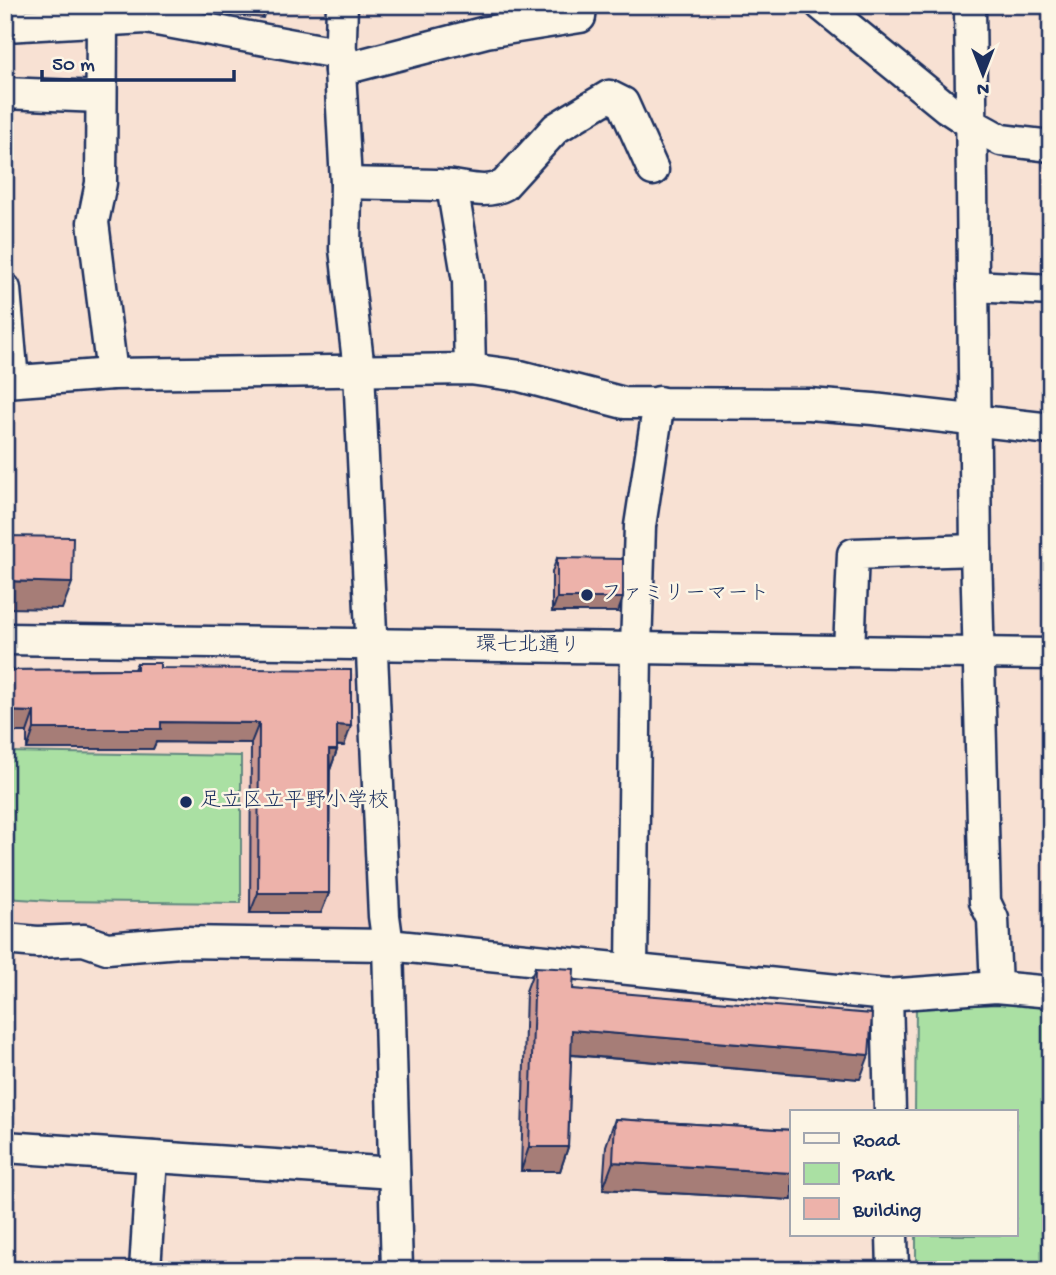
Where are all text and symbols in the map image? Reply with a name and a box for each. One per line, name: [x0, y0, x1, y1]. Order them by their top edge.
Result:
scale bar: [42, 38, 234, 82]
north arrow: [948, 38, 1018, 108]
text: 50 m: [52, 54, 95, 79]
text: N: [977, 76, 989, 99]
place label: ファミリーマート: [601, 583, 769, 608]
marker: ファミリーマート: [579, 587, 595, 603]
street label: 環七北通り: [475, 633, 581, 660]
place label: 足立区立平野小学校: [200, 789, 389, 815]
marker: 足立区立平野小学校: [178, 794, 194, 810]
legend: [790, 1110, 1018, 1236]
text: Road: [853, 1130, 901, 1155]
text: Park: [852, 1164, 896, 1189]
text: Building: [852, 1200, 922, 1225]

